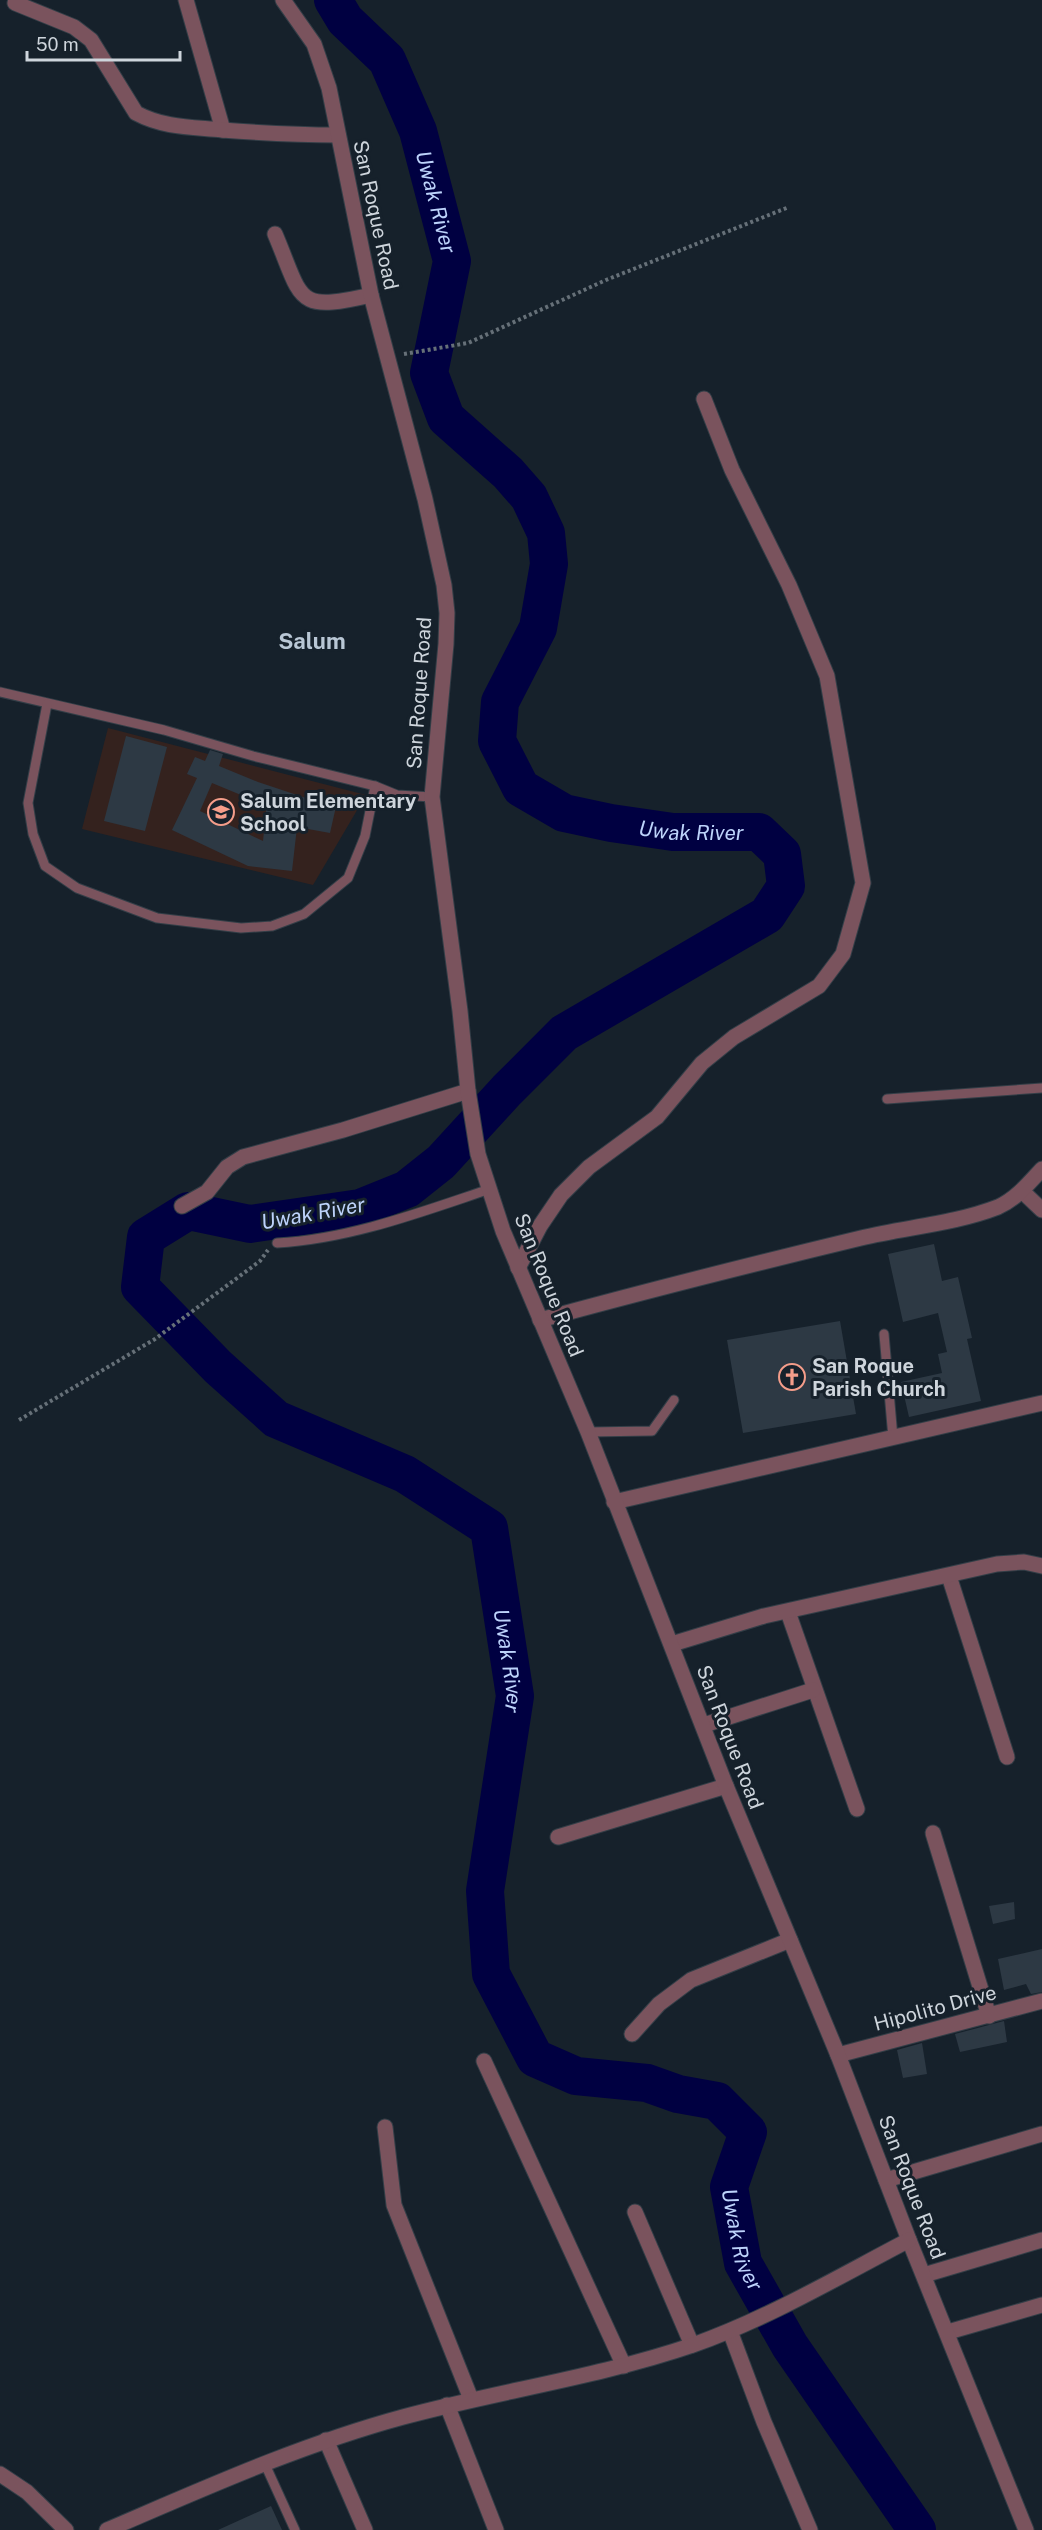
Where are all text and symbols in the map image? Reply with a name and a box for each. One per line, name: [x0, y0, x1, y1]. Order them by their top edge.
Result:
scale bar: [27, 24, 180, 62]
text: 50 m: [36, 34, 79, 55]
street label: San Roque Road: [348, 138, 404, 292]
water label: Uwak River: [411, 148, 462, 257]
street label: San Roque Road: [402, 616, 436, 770]
district label: Salum: [278, 628, 346, 654]
place label: Salum Elementary School: [240, 789, 416, 836]
school or university icon: Salum Elementary School: [206, 797, 236, 827]
water label: Uwak River: [637, 815, 745, 845]
water label: Uwak River: [259, 1191, 368, 1234]
street label: San Roque Road: [509, 1210, 589, 1360]
place label: San Roque Parish Church: [812, 1354, 946, 1401]
church icon: San Roque Parish Church: [777, 1362, 807, 1392]
water label: Uwak River: [489, 1607, 528, 1716]
street label: San Roque Road: [692, 1662, 768, 1812]
street label: Hipolito Drive: [871, 1980, 999, 2036]
street label: San Roque Road: [874, 2112, 950, 2262]
water label: Uwak River: [717, 2186, 769, 2296]

